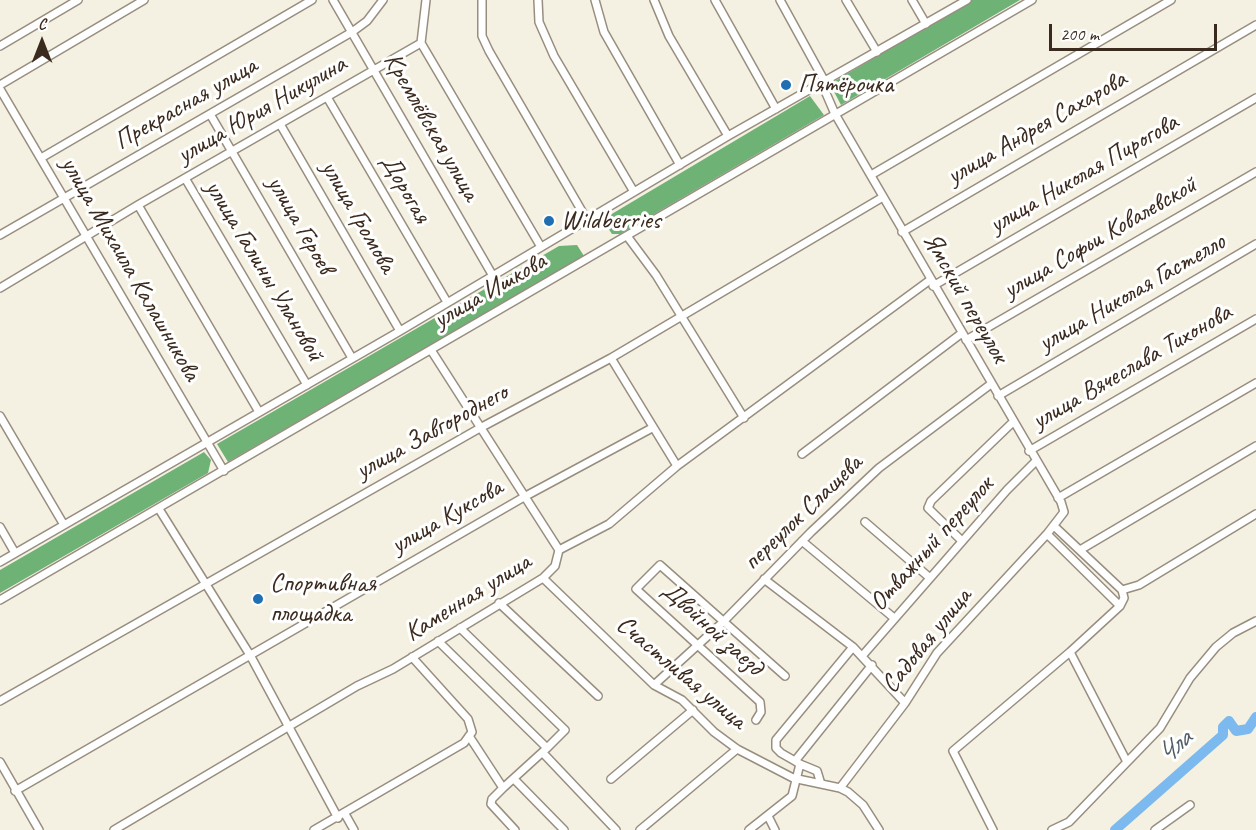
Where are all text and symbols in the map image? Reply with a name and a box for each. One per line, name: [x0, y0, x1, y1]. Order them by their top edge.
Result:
north arrow: [12, 12, 72, 72]
scale bar: [1052, 12, 1220, 50]
text: С: [38, 14, 46, 34]
text: 200 m: [1060, 23, 1099, 45]
street label: Кремлёвская улица: [376, 47, 486, 207]
street label: улица Юрия Никулина: [172, 49, 352, 171]
street label: Прекрасная улица: [109, 51, 263, 157]
street label: улица Андрея Сахарова: [942, 64, 1132, 192]
place label: Пятёрочка: [798, 69, 893, 101]
marker: Пятёрочка: [779, 78, 793, 92]
street label: улица Николая Пирогова: [984, 107, 1184, 241]
street label: Дорогая: [373, 149, 437, 229]
street label: улица Михаила Калашникова: [53, 151, 207, 387]
street label: улица Громова: [313, 155, 403, 279]
street label: улица Героев: [260, 170, 340, 280]
street label: улица Софьи Ковалевской: [998, 170, 1202, 306]
street label: улица Галины Улановой: [198, 175, 330, 367]
place label: Wildberries: [561, 205, 661, 237]
marker: Wildberries: [542, 214, 556, 228]
street label: Ямский переулок: [915, 227, 1015, 369]
street label: улица Николая Гастелло: [1033, 227, 1231, 359]
street label: улица Ишкова: [428, 246, 552, 336]
street label: улица Вячеслава Тихонова: [1027, 297, 1237, 437]
street label: улица Завгороднего: [350, 377, 514, 487]
street label: переулок Слащева: [737, 448, 869, 578]
street label: Отважный переулок: [863, 470, 1001, 618]
street label: улица Куксова: [386, 473, 508, 561]
street label: Каменная улица: [399, 547, 537, 649]
place label: Спортивная площадка: [270, 568, 376, 630]
street label: Двойной заезд: [655, 575, 769, 683]
street label: Садовая улица: [875, 582, 979, 700]
marker: Спортивная площадка: [251, 592, 265, 606]
street label: Счастливая улица: [609, 609, 753, 737]
water label: Чла: [1151, 723, 1199, 771]

